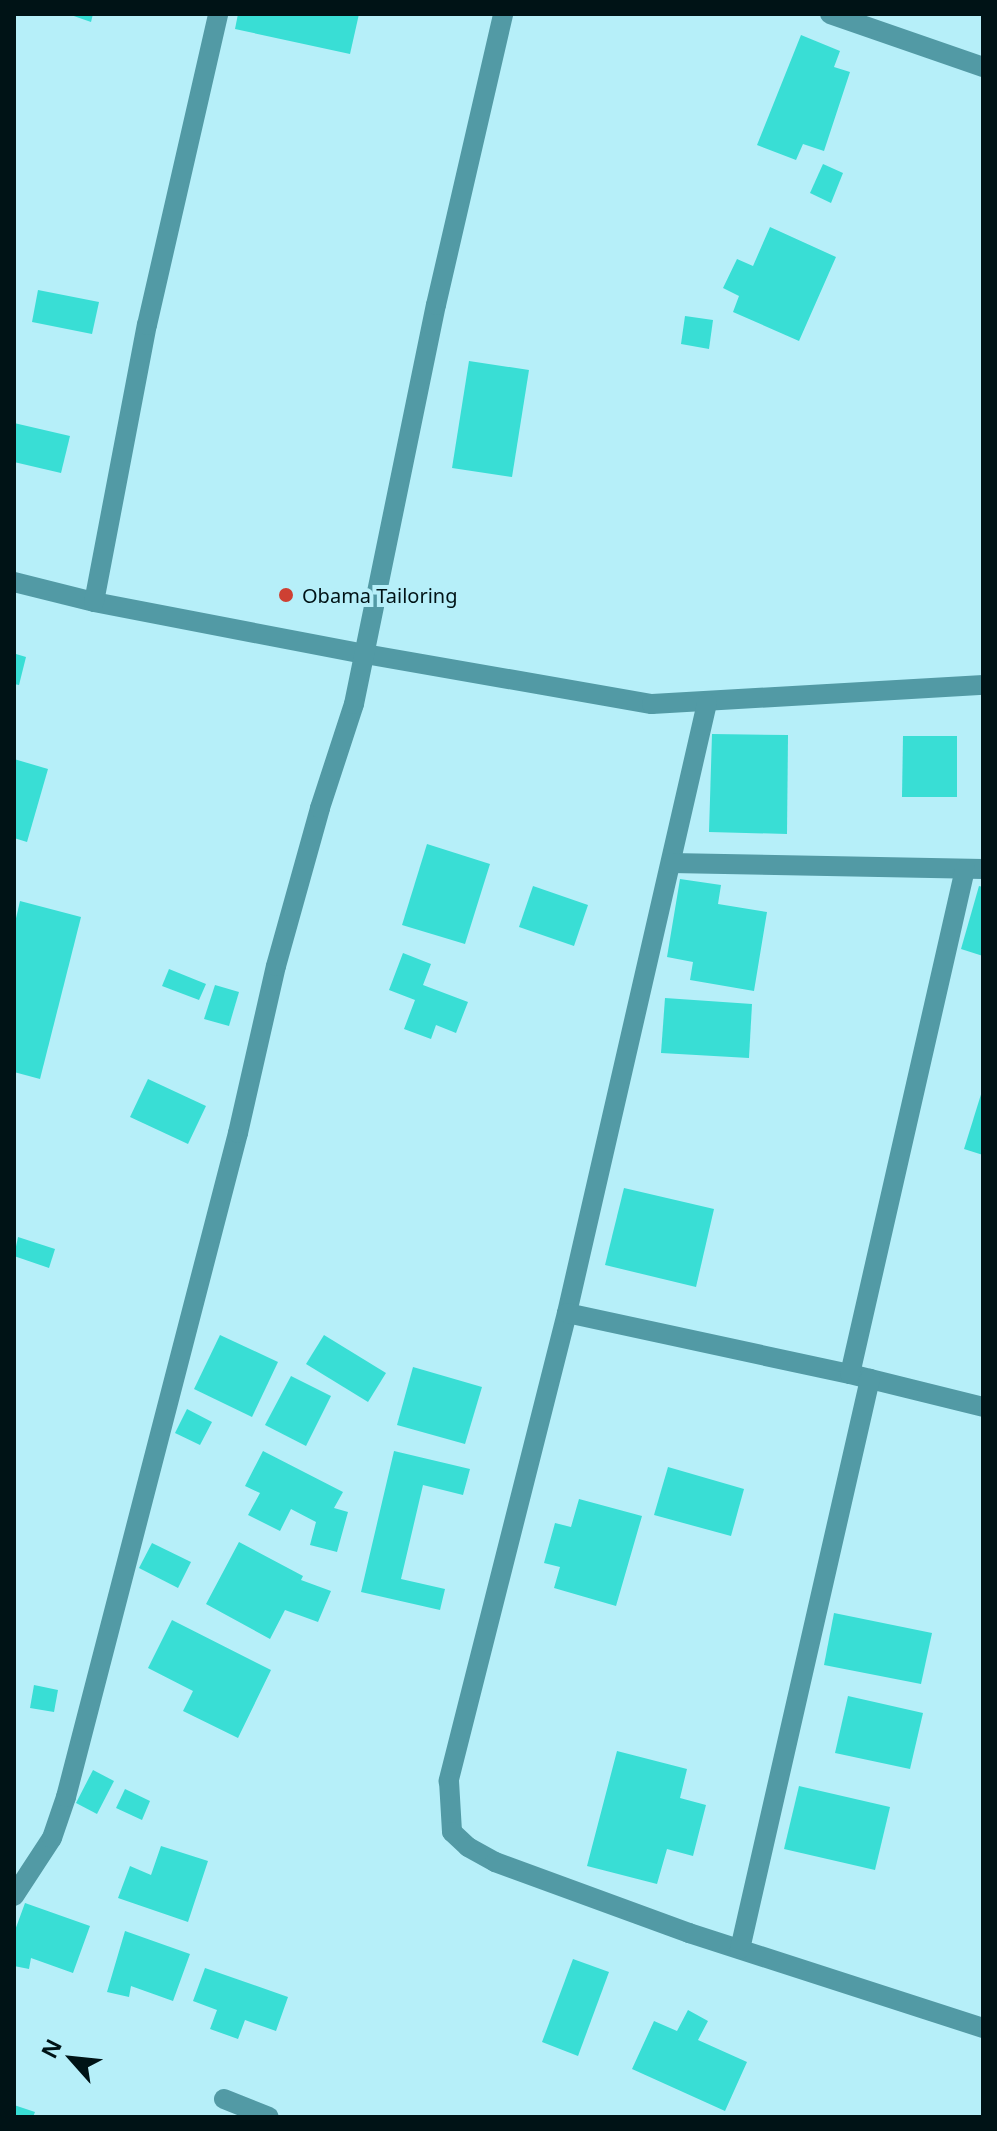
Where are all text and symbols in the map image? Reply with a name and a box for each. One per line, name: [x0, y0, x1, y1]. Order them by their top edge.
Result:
place label: Obama Tailoring: [302, 583, 457, 607]
marker: Obama Tailoring: [277, 586, 295, 604]
north arrow: [32, 2019, 112, 2099]
text: N: [33, 2033, 68, 2063]

